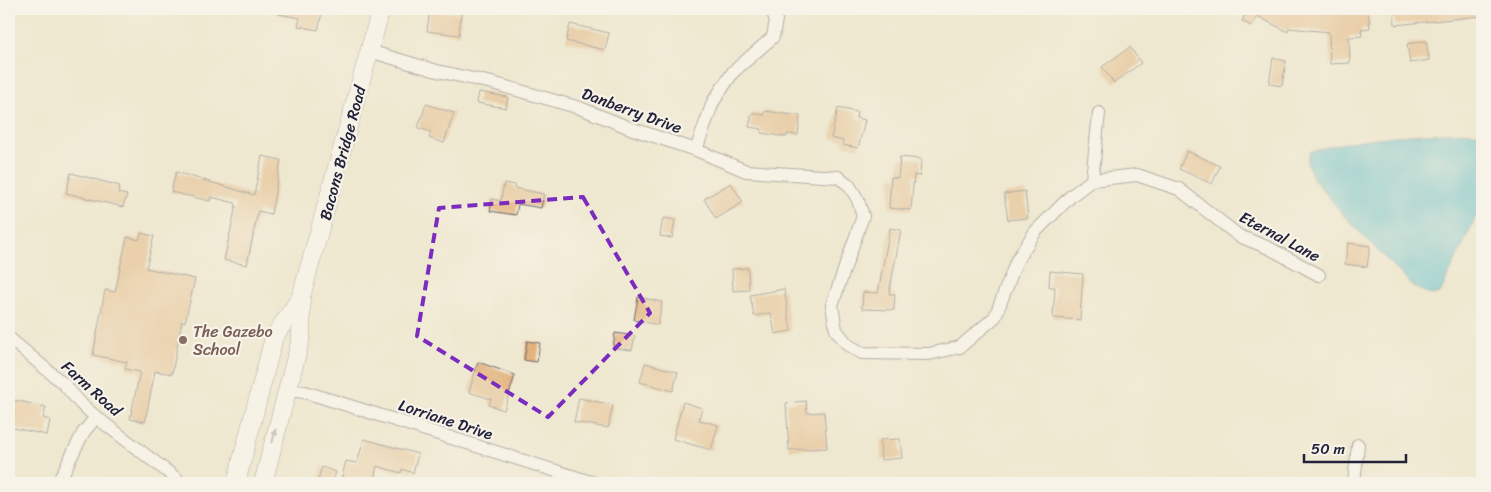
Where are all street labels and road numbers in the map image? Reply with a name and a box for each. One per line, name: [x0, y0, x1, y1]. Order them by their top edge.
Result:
street label: Danberry Drive: [578, 79, 686, 142]
street label: Bacons Bridge Road: [311, 81, 375, 223]
street label: Eternal Lane: [1234, 203, 1326, 270]
street label: Farm Road: [54, 353, 130, 425]
street label: Lorriane Drive: [395, 391, 497, 448]

